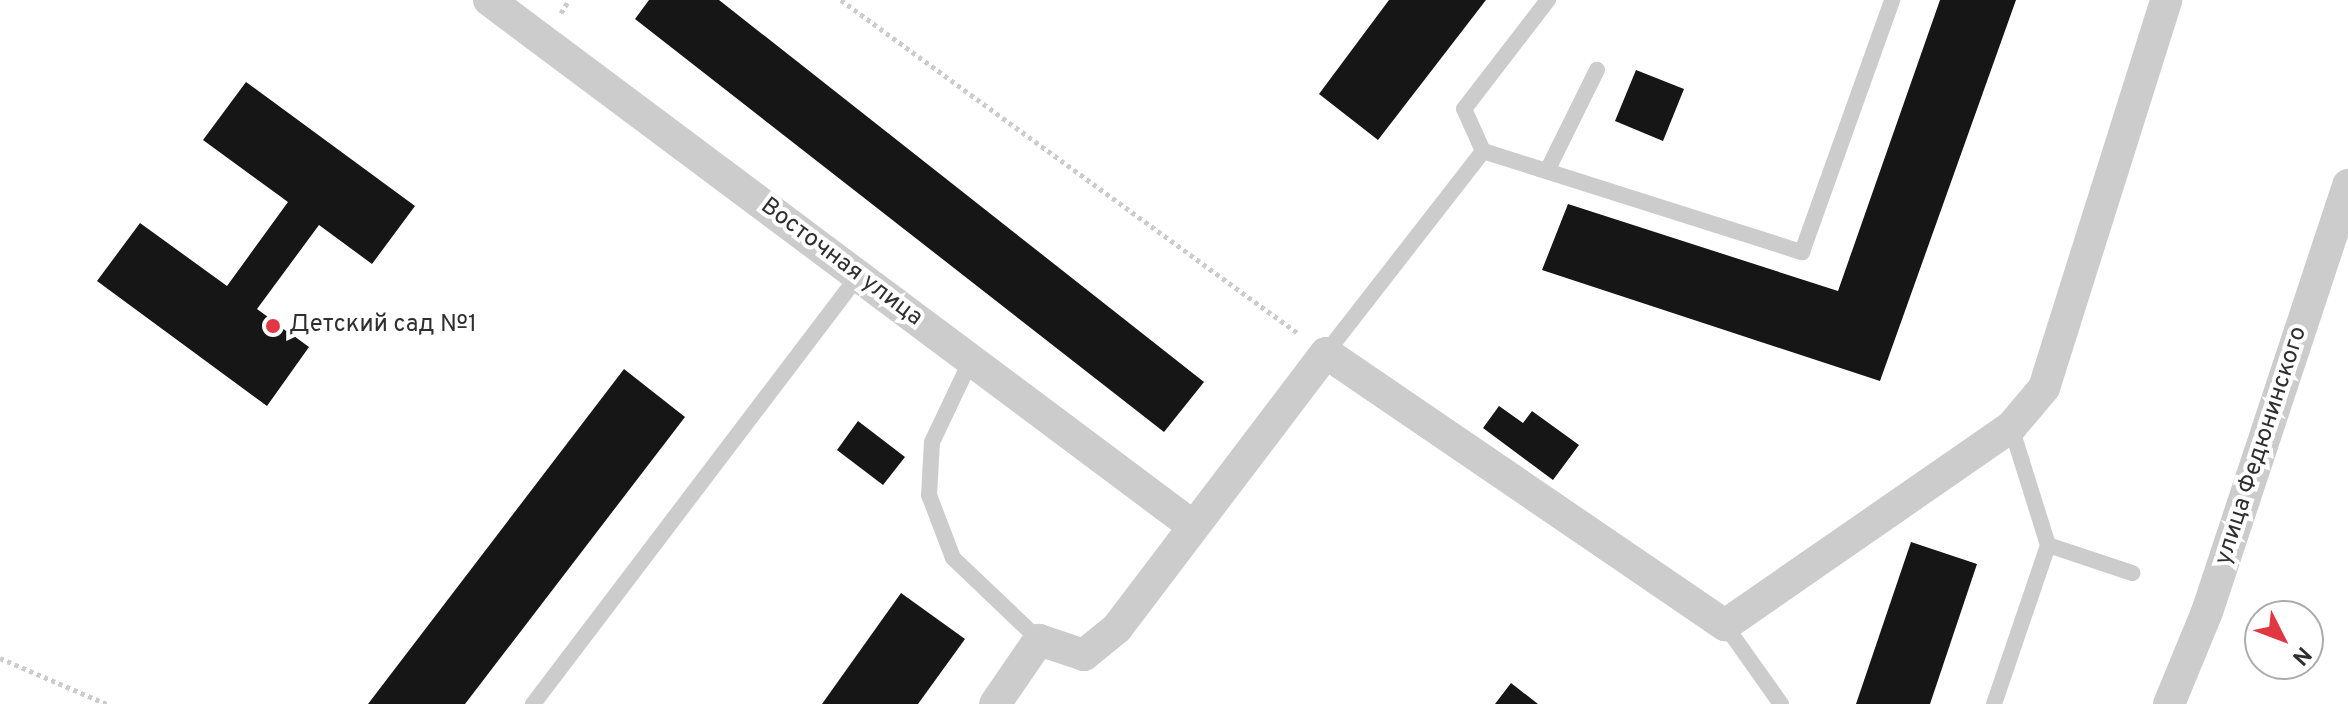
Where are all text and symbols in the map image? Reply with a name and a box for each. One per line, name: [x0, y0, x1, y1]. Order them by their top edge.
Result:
street label: Восточная улица: [754, 193, 928, 333]
place label: Детский сад №1: [289, 312, 477, 340]
marker: Детский сад №1: [264, 317, 282, 335]
street label: улица Федюнинского: [2210, 323, 2314, 569]
north arrow: [2244, 600, 2324, 680]
text: N: [2285, 640, 2316, 670]

